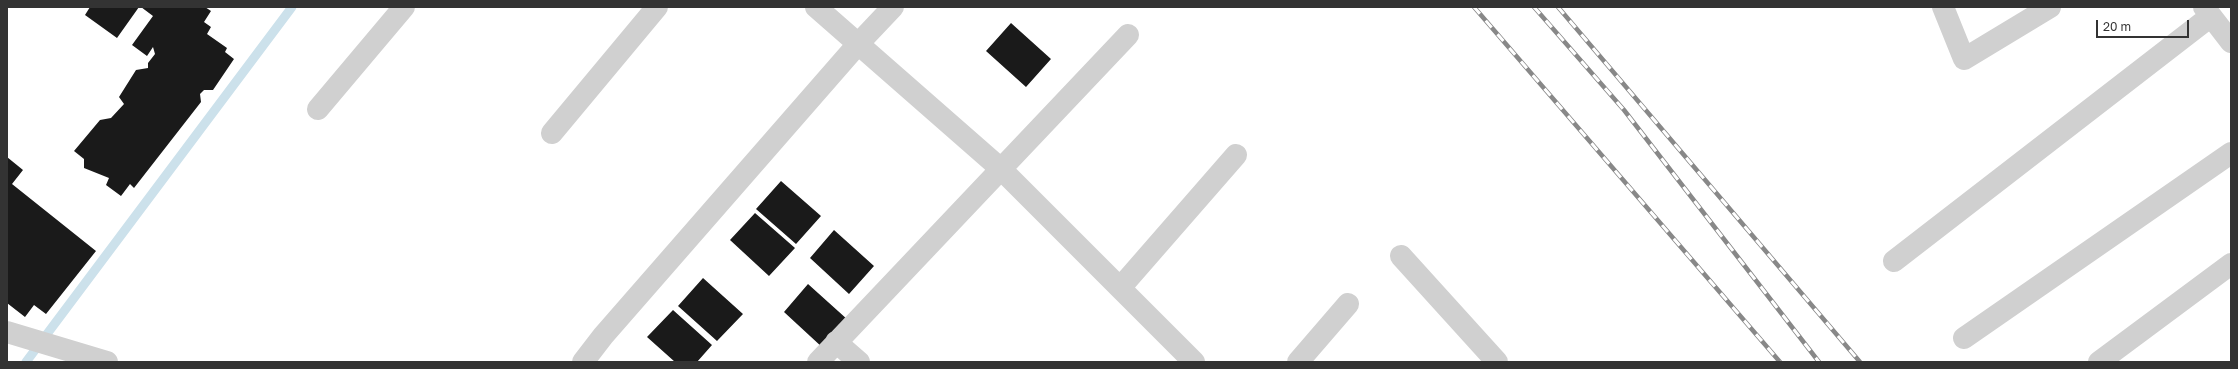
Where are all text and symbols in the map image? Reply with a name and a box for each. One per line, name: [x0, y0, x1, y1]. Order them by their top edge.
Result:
scale bar: [2098, 12, 2191, 38]
text: 20 m: [2103, 19, 2131, 34]

